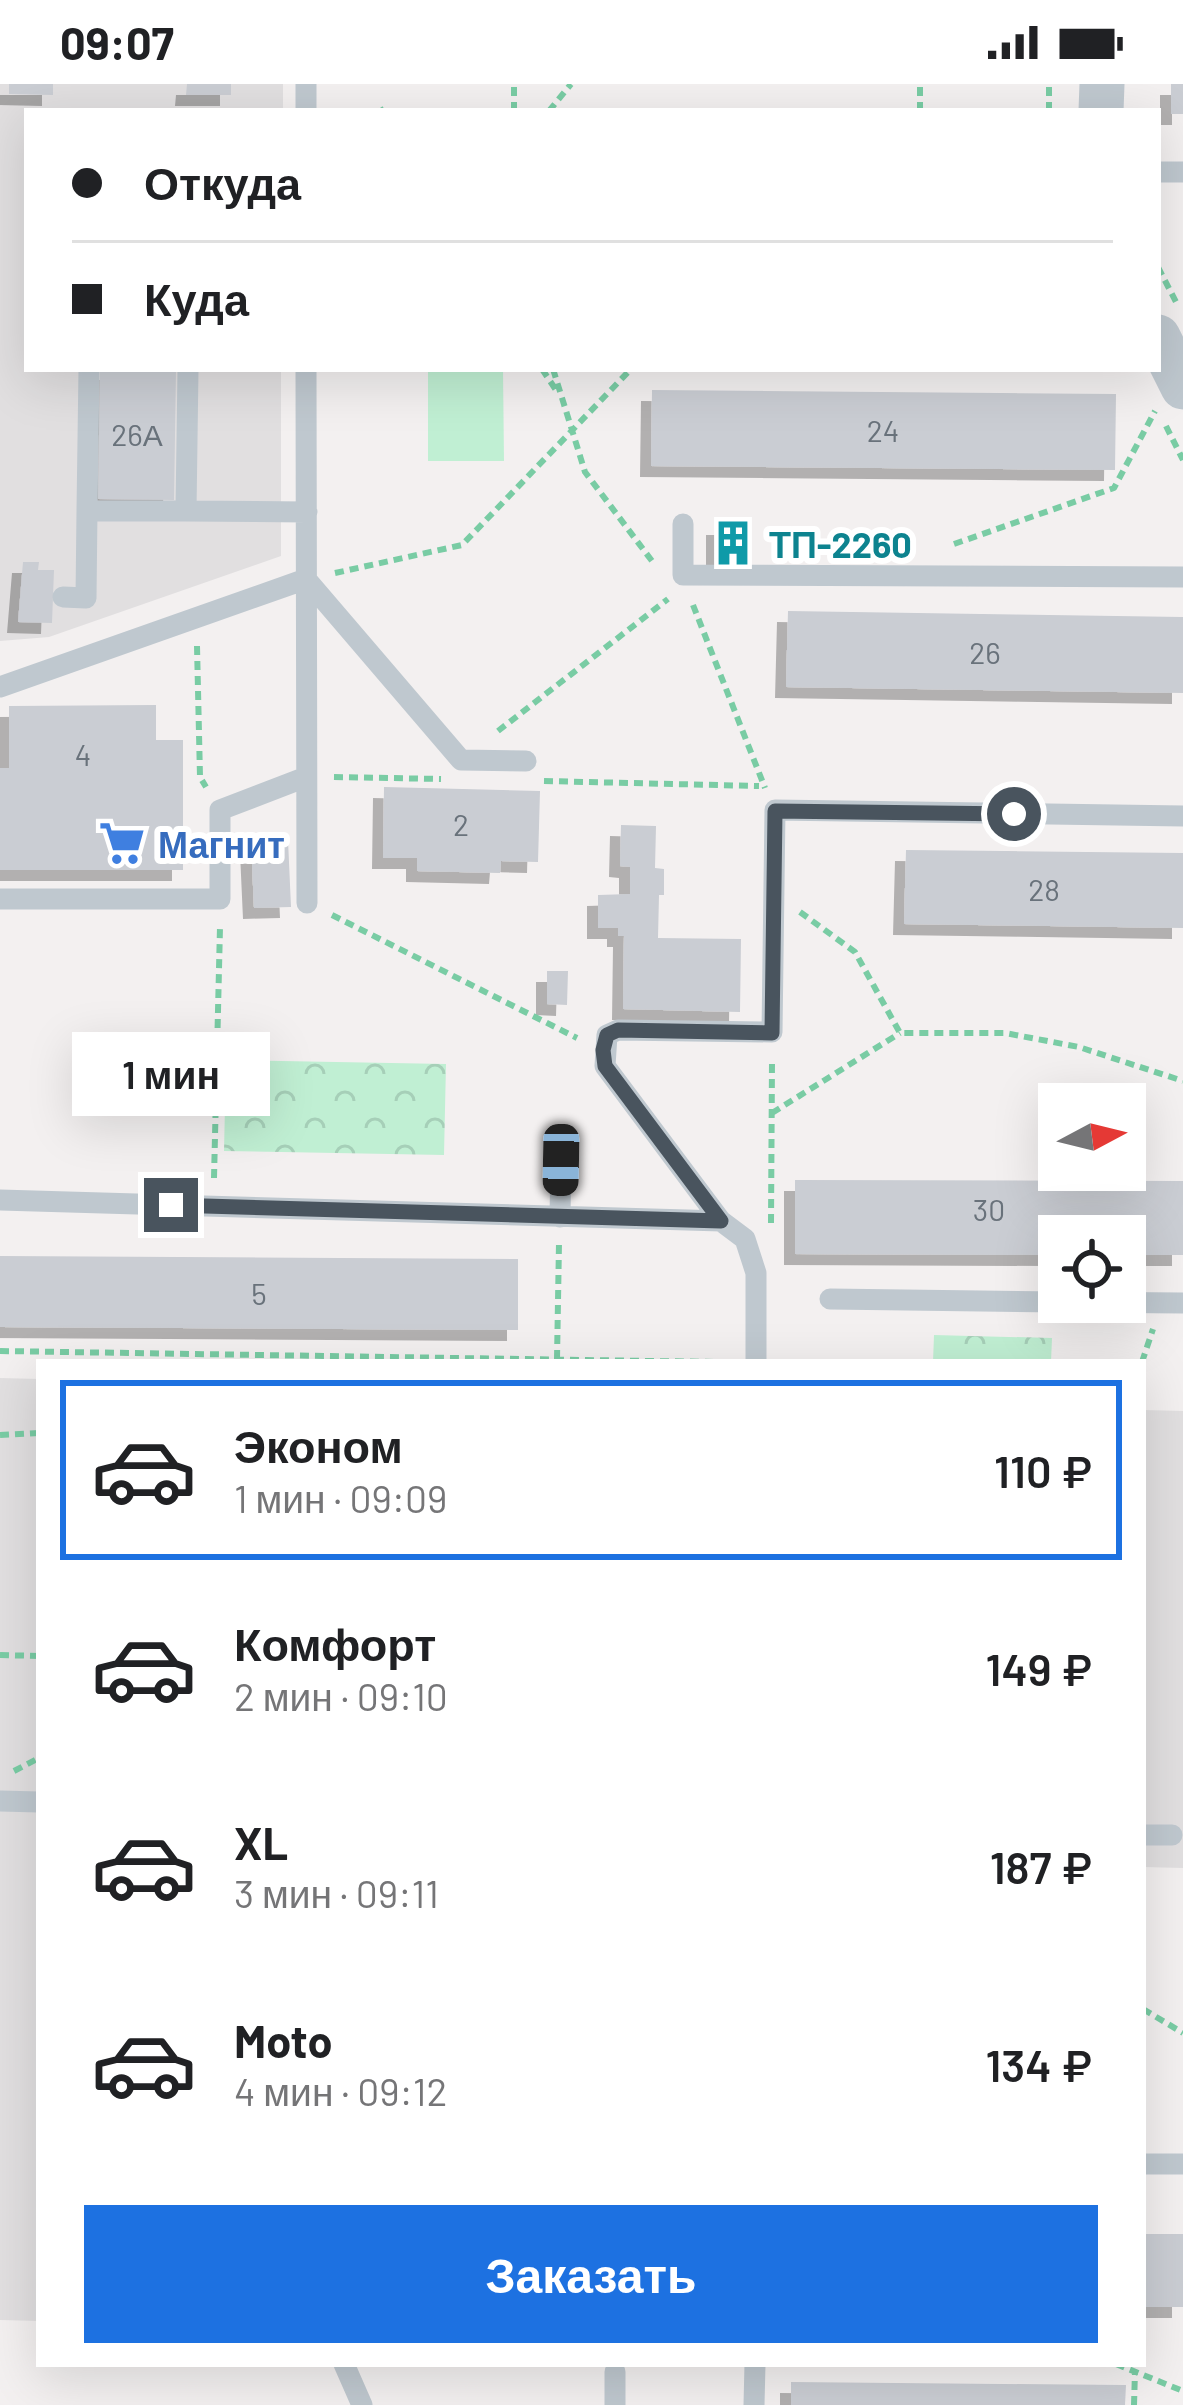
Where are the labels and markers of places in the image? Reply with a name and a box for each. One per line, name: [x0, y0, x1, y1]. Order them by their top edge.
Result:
building icon: ТП-2260: [708, 518, 758, 568]
place label: ТП-2260: [769, 522, 912, 565]
supermarket icon: Магнит: [97, 818, 147, 868]
place label: Магнит: [158, 822, 285, 865]

